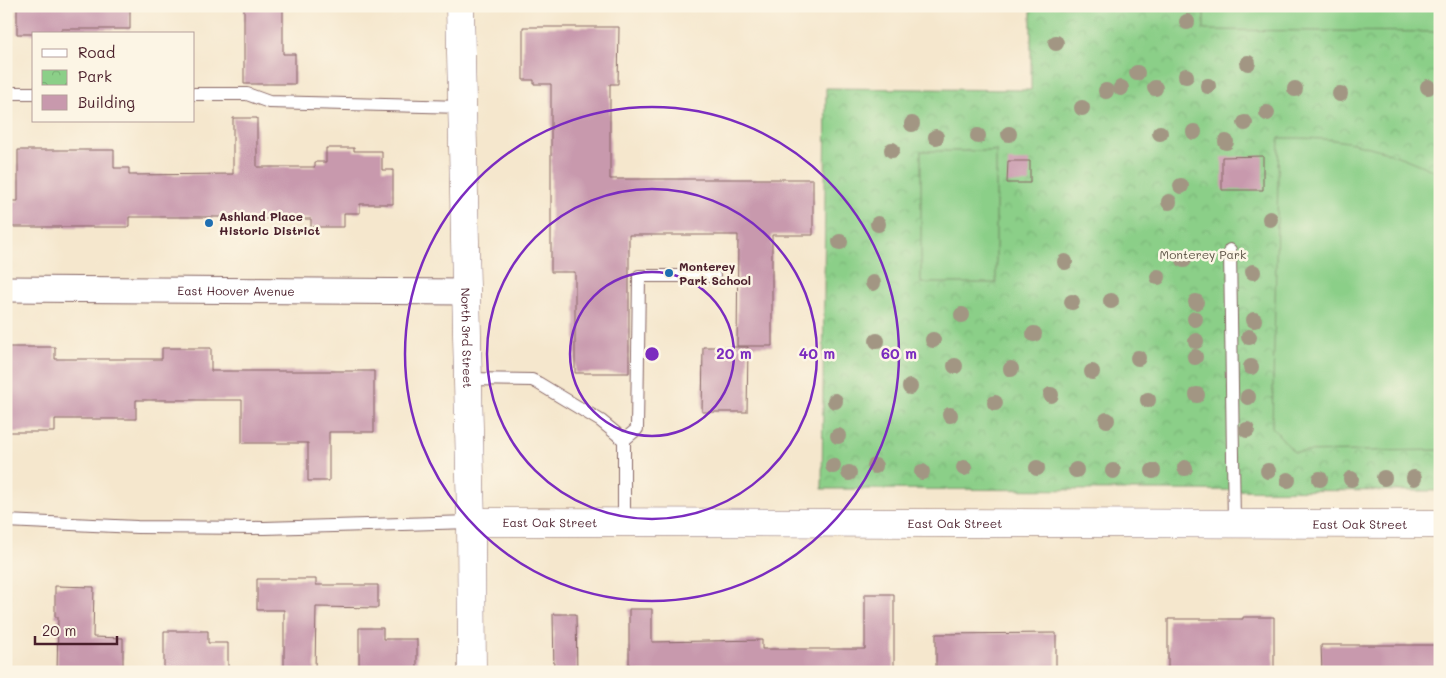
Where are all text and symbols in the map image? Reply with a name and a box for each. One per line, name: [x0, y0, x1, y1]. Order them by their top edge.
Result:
legend: [32, 32, 195, 122]
text: Road: [78, 42, 115, 62]
text: Park: [78, 66, 112, 86]
text: Building: [78, 92, 135, 112]
place label: Ashland Place Historic District: [219, 208, 320, 238]
marker: Ashland Place Historic District: [203, 217, 215, 229]
park label: Monterey Park: [1160, 246, 1246, 262]
place label: Monterey Park School: [679, 258, 751, 288]
marker: Monterey Park School: [663, 267, 675, 279]
street label: East Hoover Avenue: [177, 282, 295, 299]
street label: North 3rd Street: [458, 287, 476, 388]
text: 20 m: [716, 343, 752, 363]
text: 40 m: [799, 343, 835, 363]
text: 60 m: [881, 343, 917, 363]
centre of rings: [643, 345, 661, 363]
street label: East Oak Street: [503, 514, 597, 530]
street label: East Oak Street: [908, 515, 1002, 531]
street label: East Oak Street: [1313, 516, 1407, 532]
scale bar: [35, 613, 118, 645]
text: 20 m: [42, 620, 76, 640]

